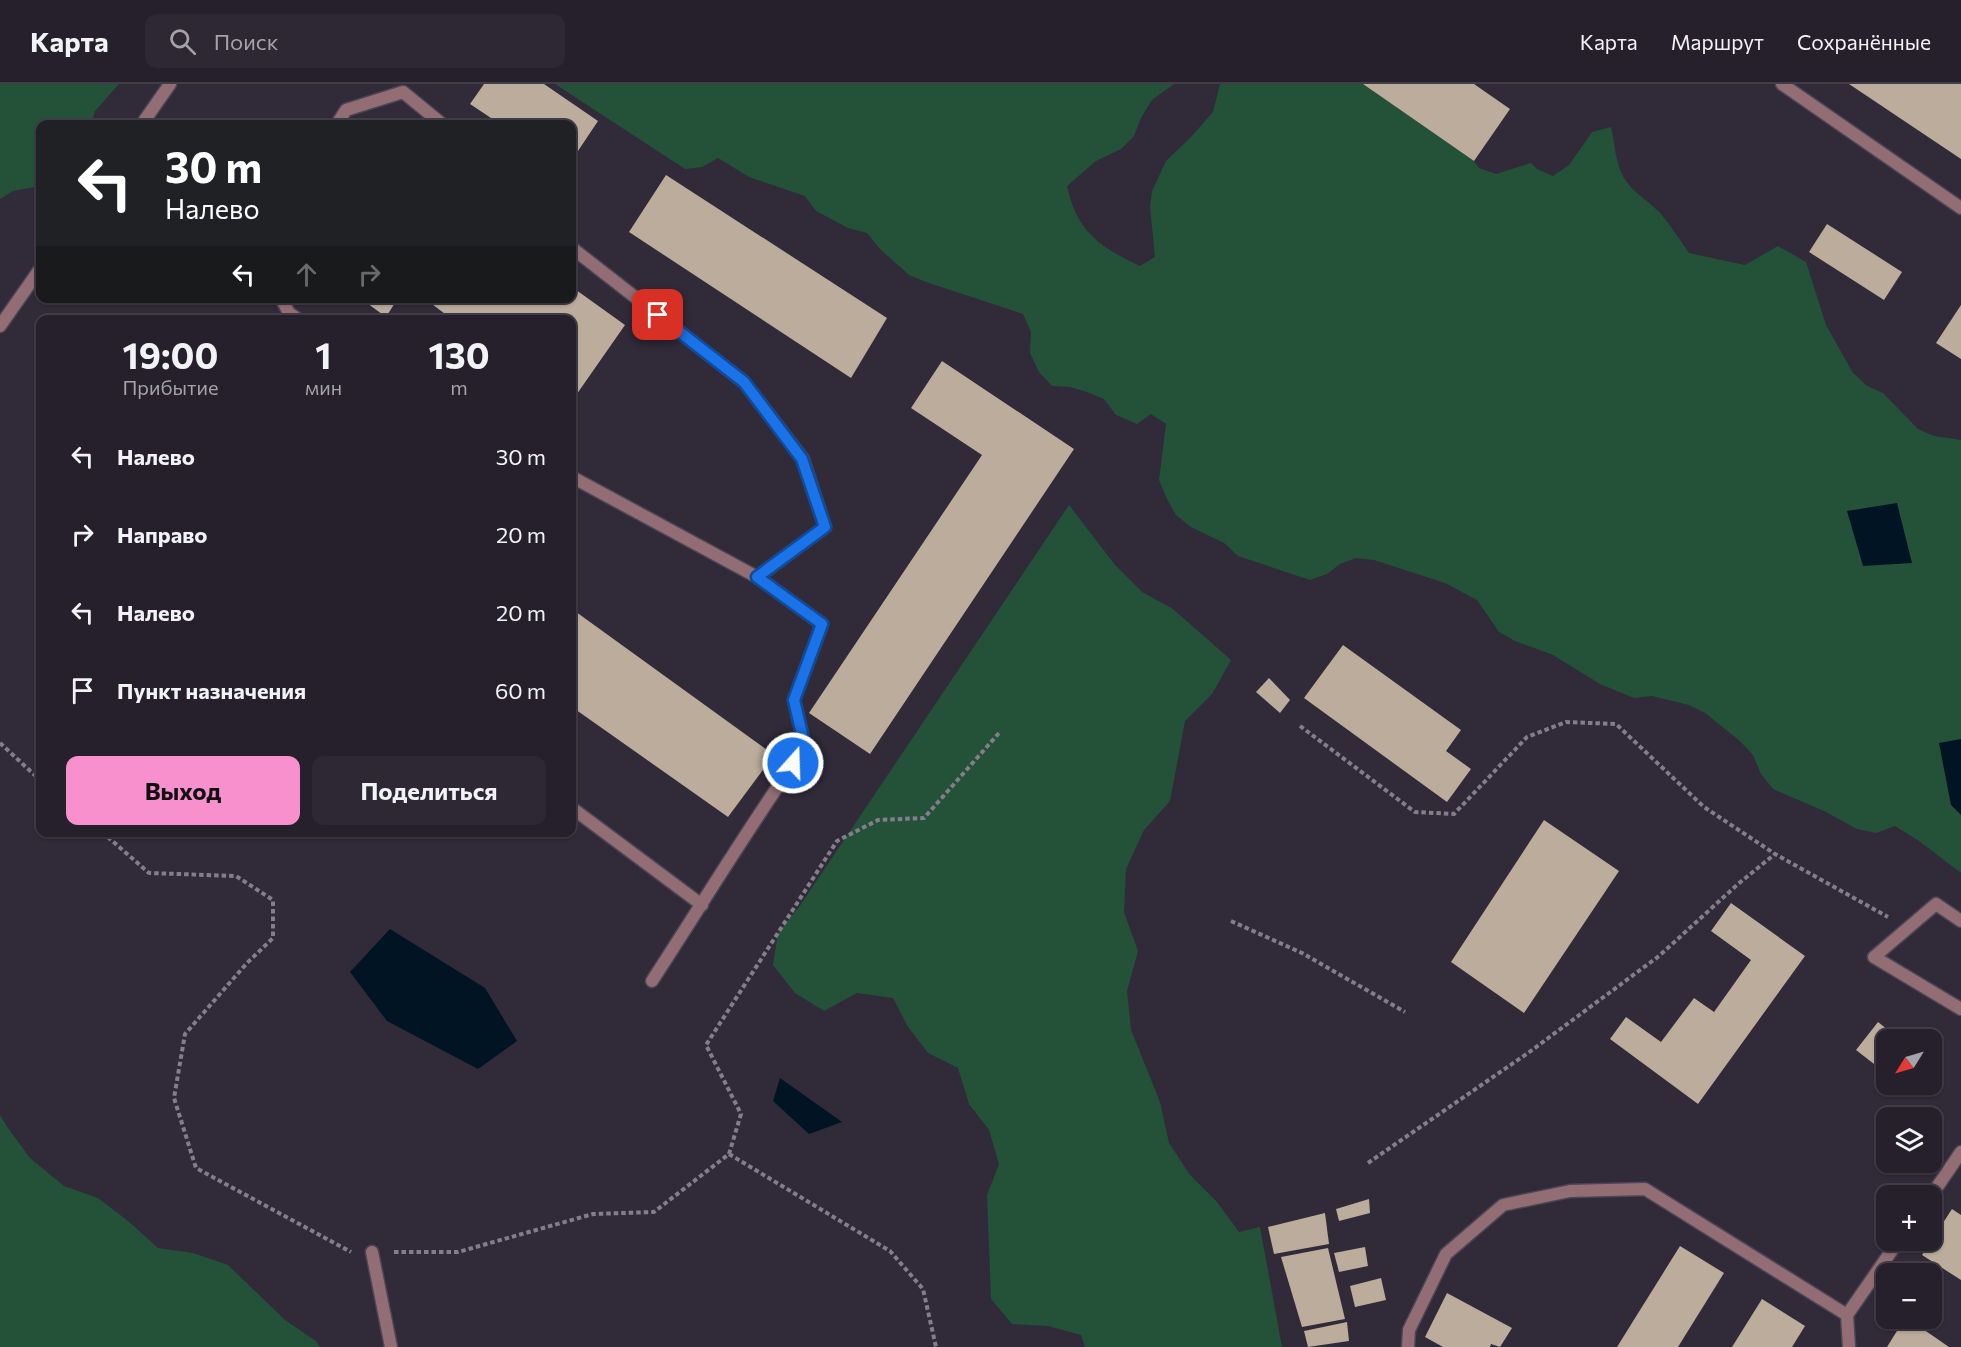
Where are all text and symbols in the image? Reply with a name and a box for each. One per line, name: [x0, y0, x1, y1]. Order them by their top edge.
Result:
search box: [145, 14, 565, 68]
text: Карта: [30, 24, 109, 58]
icon: search: [166, 25, 199, 58]
text: Поиск: [214, 28, 278, 55]
text: Карта: [1580, 29, 1638, 54]
text: Маршрут: [1671, 29, 1764, 54]
text: Сохранённые: [1797, 29, 1931, 54]
text: 30 m: [165, 140, 262, 192]
icon: left: [66, 144, 144, 222]
text: Налево: [165, 192, 260, 225]
icon: left: [227, 258, 260, 291]
icon: ahead: [290, 258, 323, 291]
icon: right: [353, 258, 386, 291]
pin: [632, 289, 683, 340]
icon: arrive: [641, 298, 674, 331]
text: 19:00: [123, 332, 218, 376]
text: 1: [315, 332, 332, 376]
text: 130: [428, 332, 490, 376]
text: Прибытие: [122, 375, 219, 399]
text: мин: [305, 375, 342, 399]
text: m: [450, 375, 468, 399]
icon: left: [66, 440, 99, 473]
text: Налево: [117, 443, 195, 470]
text: 30 m: [496, 443, 546, 470]
icon: right: [66, 518, 99, 551]
text: Направо: [117, 521, 207, 548]
text: 20 m: [496, 521, 546, 548]
icon: left: [66, 596, 99, 629]
text: Налево: [117, 599, 195, 626]
text: 20 m: [496, 599, 546, 626]
icon: arrive: [66, 674, 99, 707]
text: Пункт назначения: [117, 677, 306, 704]
text: 60 m: [495, 677, 546, 704]
position arrow: [761, 731, 825, 795]
button: Выход: [66, 756, 300, 825]
button: Поделиться: [312, 756, 546, 825]
north arrow: [1876, 1029, 1942, 1095]
map controls: [1876, 1029, 1942, 1329]
button: layers: [1876, 1107, 1942, 1173]
button: +: [1876, 1185, 1942, 1251]
button: −: [1876, 1263, 1942, 1329]

